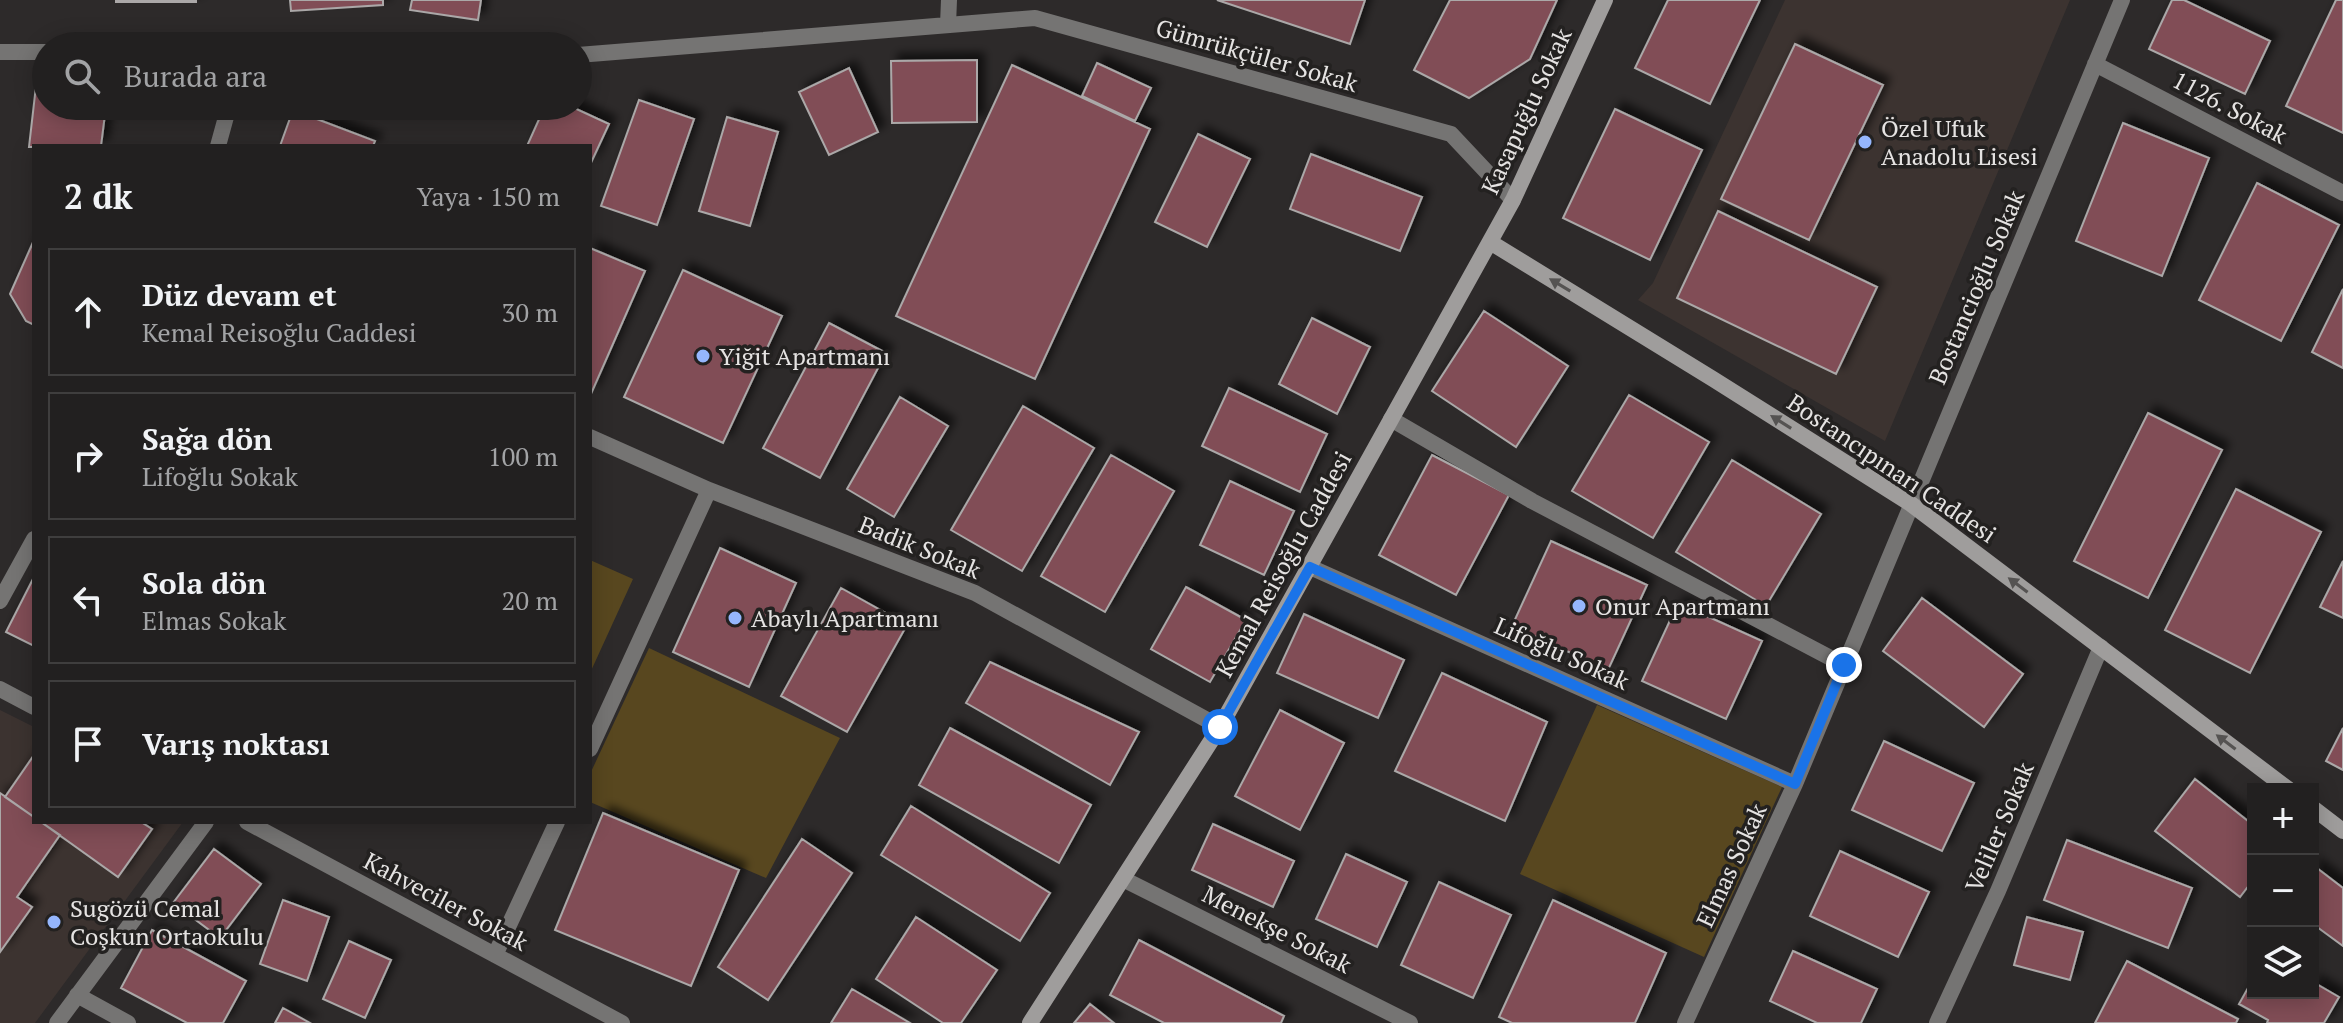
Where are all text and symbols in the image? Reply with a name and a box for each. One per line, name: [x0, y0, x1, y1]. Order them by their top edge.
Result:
street label: Gümrükçüler Sokak: [1152, 11, 1362, 99]
street label: Kasapuğlu Sokak: [1473, 22, 1579, 199]
search box: [32, 32, 592, 120]
icon: search: [60, 54, 104, 98]
text: Burada ara: [124, 56, 267, 96]
street label: 1126. Sokak: [2167, 63, 2294, 151]
place label: Özel Ufuk Anadolu Lisesi: [1881, 112, 2038, 172]
marker: Özel Ufuk Anadolu Lisesi: [1856, 133, 1874, 151]
text: 2 dk: [64, 174, 133, 219]
text: Yaya · 150 m: [417, 179, 560, 213]
street label: Bostancioğlu Sokak: [1921, 185, 2032, 389]
text: Düz devam et: [142, 275, 337, 315]
one-way arrow: [1549, 279, 1571, 293]
icon: ahead: [66, 290, 110, 334]
text: 30 m: [502, 295, 558, 329]
text: Kemal Reisoğlu Caddesi: [142, 315, 417, 349]
place label: Yiğit Apartmanı: [719, 340, 890, 372]
marker: Yiğit Apartmanı: [694, 347, 712, 365]
street label: Bostancıpınarı Caddesi: [1781, 386, 2003, 550]
one-way arrow: [1771, 414, 1792, 429]
text: Sağa dön: [142, 419, 272, 459]
icon: right: [66, 434, 110, 478]
text: 100 m: [488, 439, 558, 473]
street label: Kemal Reisoğlu Caddesi: [1208, 445, 1358, 683]
text: Lifoğlu Sokak: [142, 459, 298, 493]
street label: Badik Sokak: [854, 508, 986, 586]
text: Sola dön: [142, 563, 266, 603]
icon: left: [66, 578, 110, 622]
one-way arrow: [2008, 578, 2029, 594]
text: 20 m: [502, 583, 558, 617]
place label: Onur Apartmanı: [1595, 590, 1770, 622]
marker: Onur Apartmanı: [1570, 597, 1588, 615]
place label: Abaylı Apartmanı: [751, 602, 939, 634]
text: Elmas Sokak: [142, 603, 286, 637]
marker: Abaylı Apartmanı: [726, 609, 744, 627]
street label: Lifoğlu Sokak: [1490, 609, 1635, 697]
route end: [1826, 647, 1862, 683]
route start: [1202, 709, 1238, 745]
icon: arrive: [66, 722, 110, 766]
text: Varış noktası: [142, 724, 330, 764]
one-way arrow: [2216, 734, 2236, 750]
street label: Veliler Sokak: [1957, 757, 2041, 897]
map controls: [2247, 783, 2319, 999]
button: +: [2247, 783, 2319, 855]
street label: Elmas Sokak: [1688, 797, 1774, 932]
street label: Kahveciler Sokak: [358, 844, 534, 958]
button: −: [2247, 855, 2319, 927]
street label: Menekşe Sokak: [1197, 878, 1358, 981]
place label: Sugözü Cemal Coşkun Ortaokulu: [70, 892, 264, 952]
marker: Sugözü Cemal Coşkun Ortaokulu: [45, 913, 63, 931]
button: layers: [2247, 927, 2319, 999]

